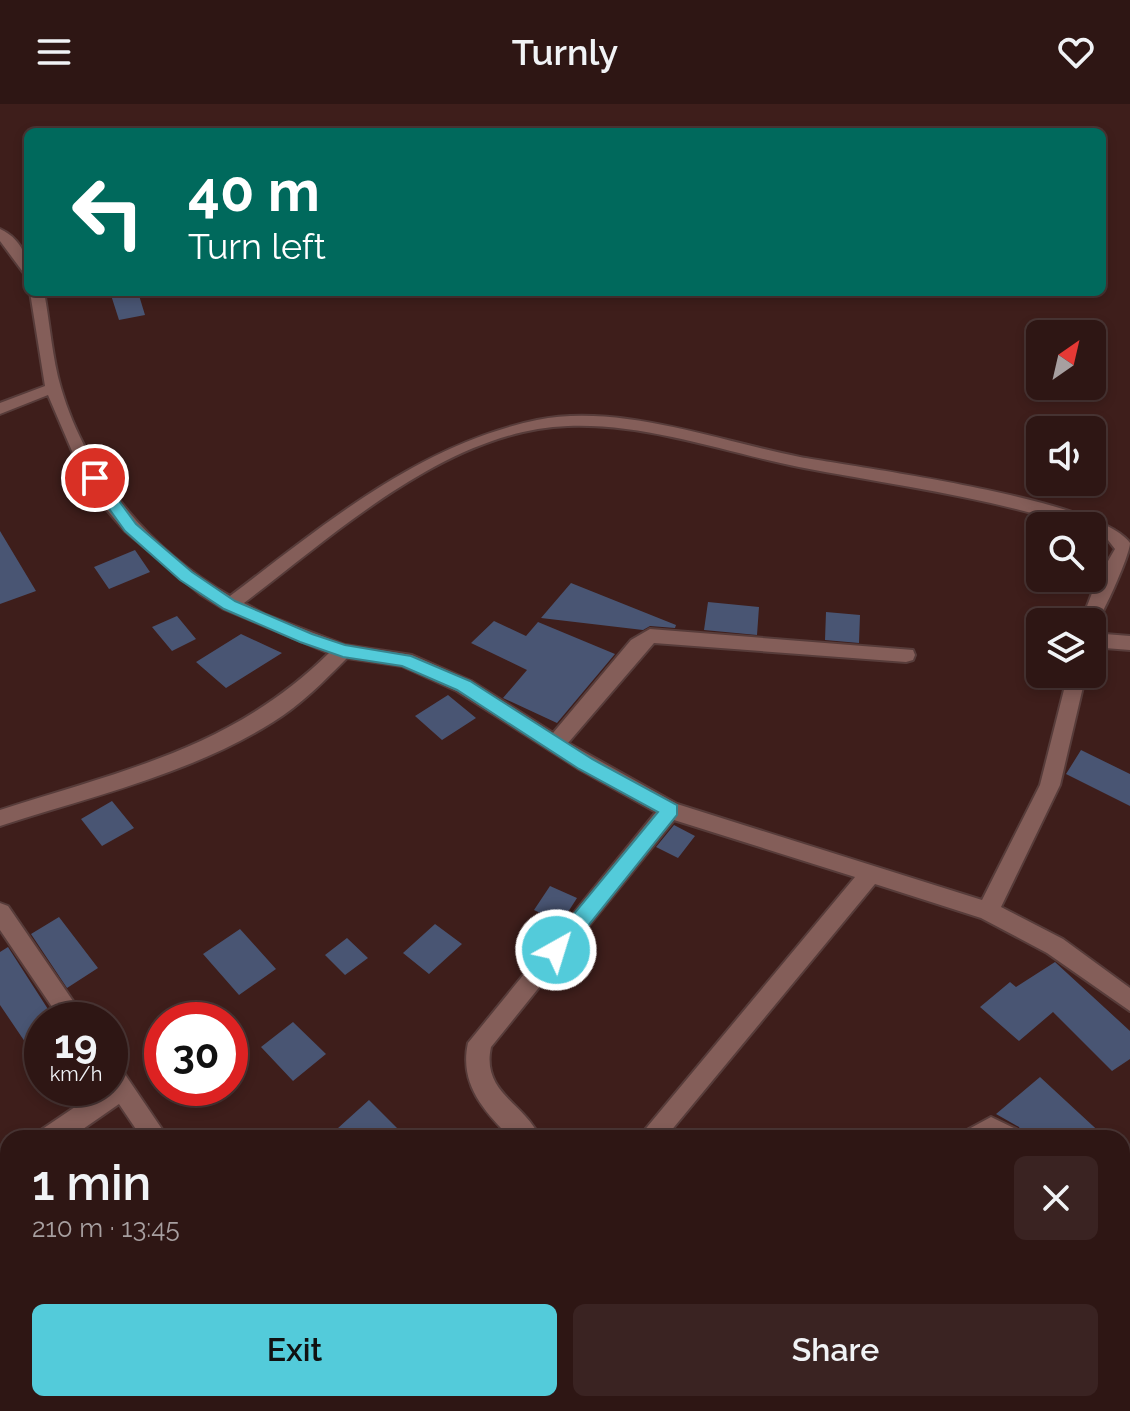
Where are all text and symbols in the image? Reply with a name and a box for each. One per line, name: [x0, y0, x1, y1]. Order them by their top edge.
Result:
icon: menu: [32, 30, 76, 74]
icon: heart: [1054, 30, 1098, 74]
text: Turnly: [512, 31, 618, 73]
text: 40 m: [188, 158, 320, 224]
icon: left: [56, 160, 160, 264]
text: Turn left: [188, 225, 326, 267]
north arrow: [1026, 320, 1106, 400]
map controls: [1026, 320, 1106, 688]
button: sound: [1026, 416, 1106, 496]
pin: [61, 444, 129, 512]
icon: arrive: [73, 456, 117, 500]
button: search: [1026, 512, 1106, 592]
button: layers: [1026, 608, 1106, 688]
position arrow: [514, 908, 598, 992]
speed limit sign: 30: [144, 1002, 248, 1106]
text: 19: [54, 1020, 98, 1067]
text: km/h: [50, 1062, 102, 1086]
text: 1 min: [32, 1155, 151, 1211]
button: close: [1014, 1156, 1098, 1240]
text: 210 m · 13:45: [32, 1213, 180, 1243]
button: Exit: [32, 1304, 557, 1396]
button: Share: [573, 1304, 1098, 1396]

